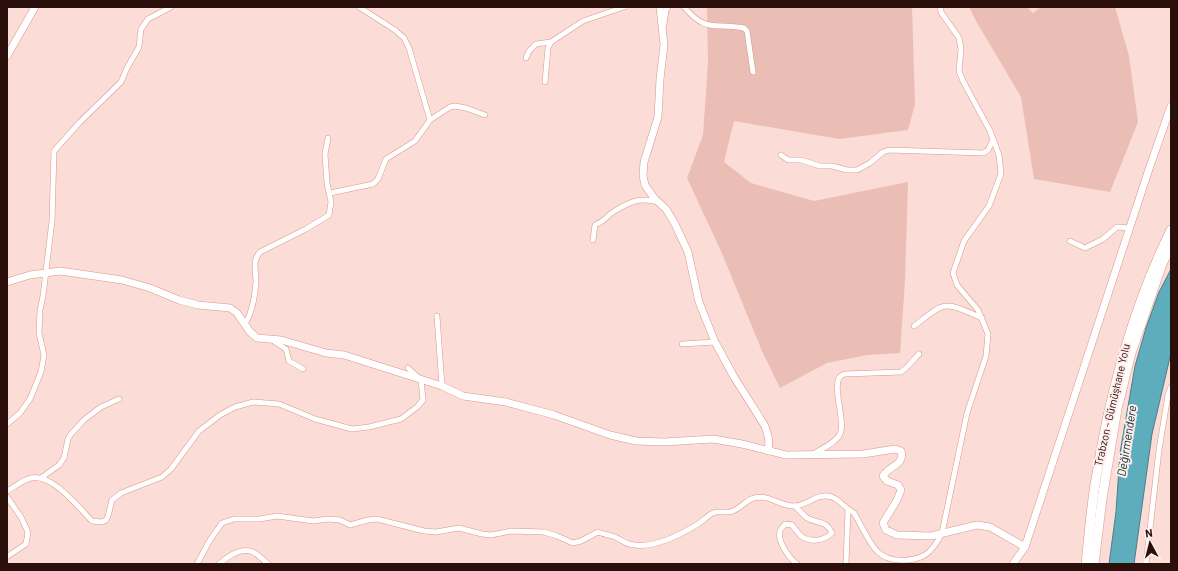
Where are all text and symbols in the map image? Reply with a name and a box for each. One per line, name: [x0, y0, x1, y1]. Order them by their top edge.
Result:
street label: Trabzon - Gümüşhane Yolu: [1091, 342, 1132, 467]
water label: Değirmendere: [1113, 404, 1139, 477]
north arrow: [1130, 523, 1170, 563]
text: N: [1144, 526, 1153, 539]

